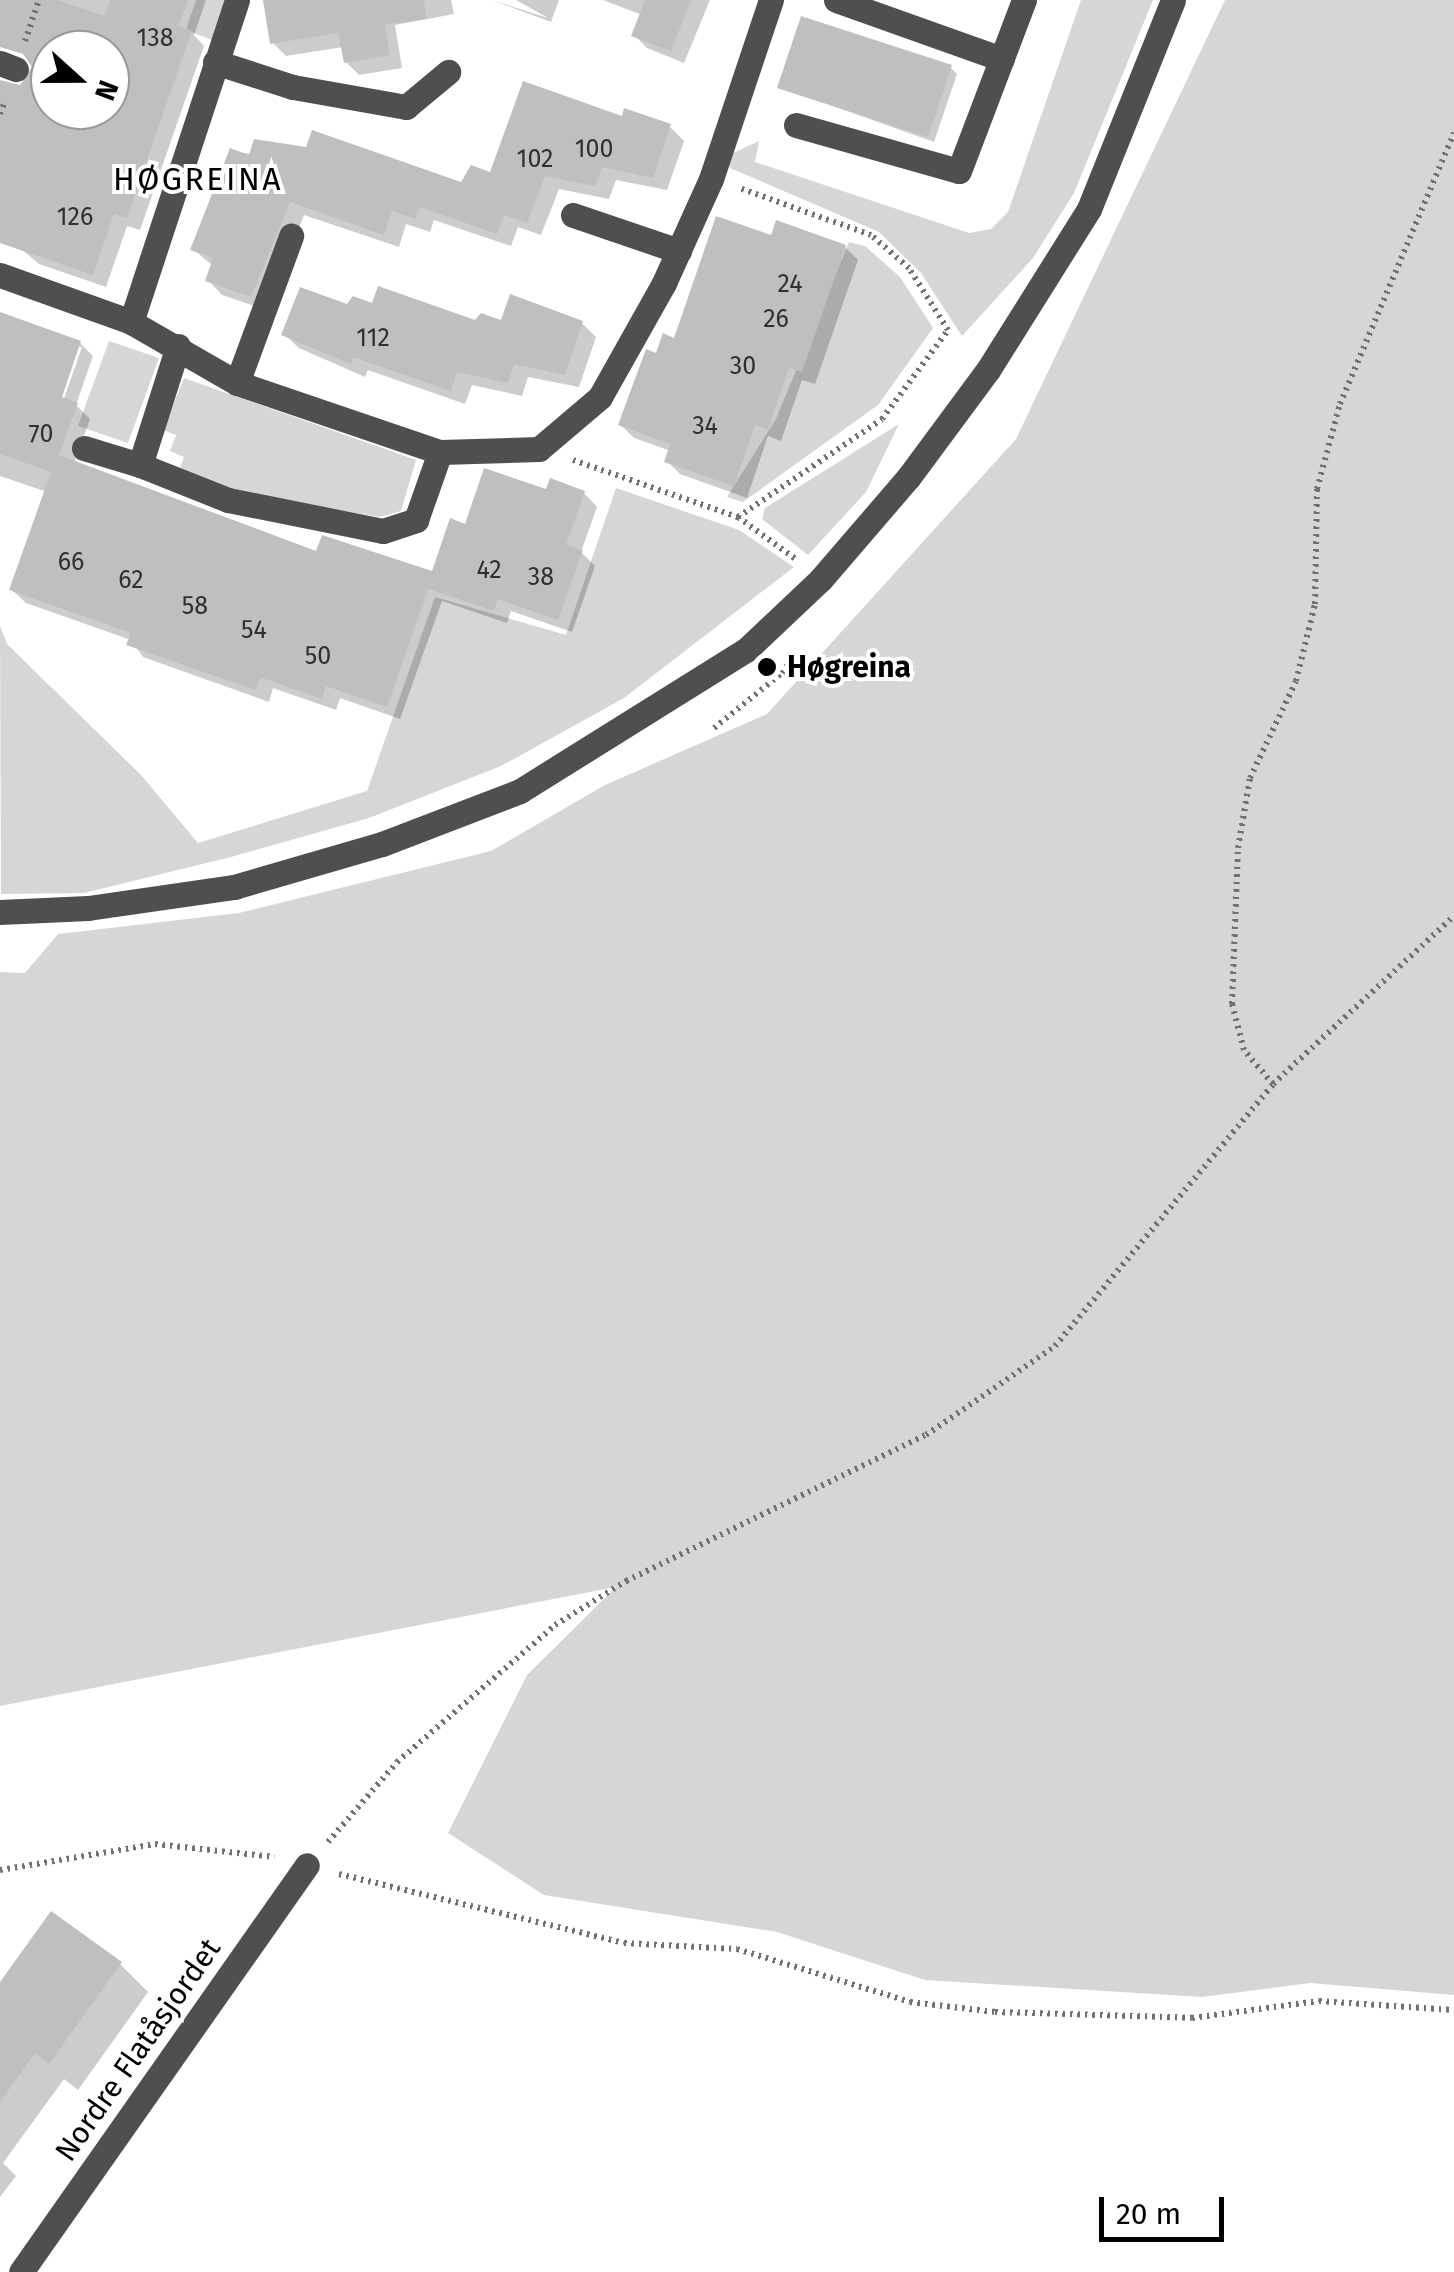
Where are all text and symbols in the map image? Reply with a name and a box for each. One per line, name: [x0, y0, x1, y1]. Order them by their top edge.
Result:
house number: 138: [136, 23, 174, 53]
north arrow: [30, 30, 130, 130]
text: N: [88, 76, 125, 105]
house number: 100: [575, 134, 613, 164]
house number: 102: [517, 144, 553, 174]
district label: HØGREINA: [113, 160, 283, 198]
house number: 126: [57, 202, 93, 232]
house number: 24: [778, 269, 802, 299]
house number: 26: [763, 304, 789, 334]
house number: 112: [356, 323, 390, 353]
house number: 30: [730, 351, 756, 381]
house number: 34: [692, 411, 718, 441]
house number: 70: [29, 419, 53, 449]
house number: 66: [58, 547, 84, 577]
house number: 42: [476, 555, 502, 585]
house number: 38: [528, 562, 554, 592]
house number: 62: [118, 565, 144, 595]
house number: 58: [182, 591, 208, 621]
house number: 54: [241, 615, 267, 645]
house number: 50: [305, 641, 331, 671]
place label: Høgreina: [787, 649, 911, 685]
marker: Høgreina: [756, 656, 778, 678]
street label: Nordre Flatåsjordet: [48, 1932, 228, 2168]
scale bar: [1104, 2177, 1229, 2239]
text: 20 m: [1116, 2196, 1181, 2232]

